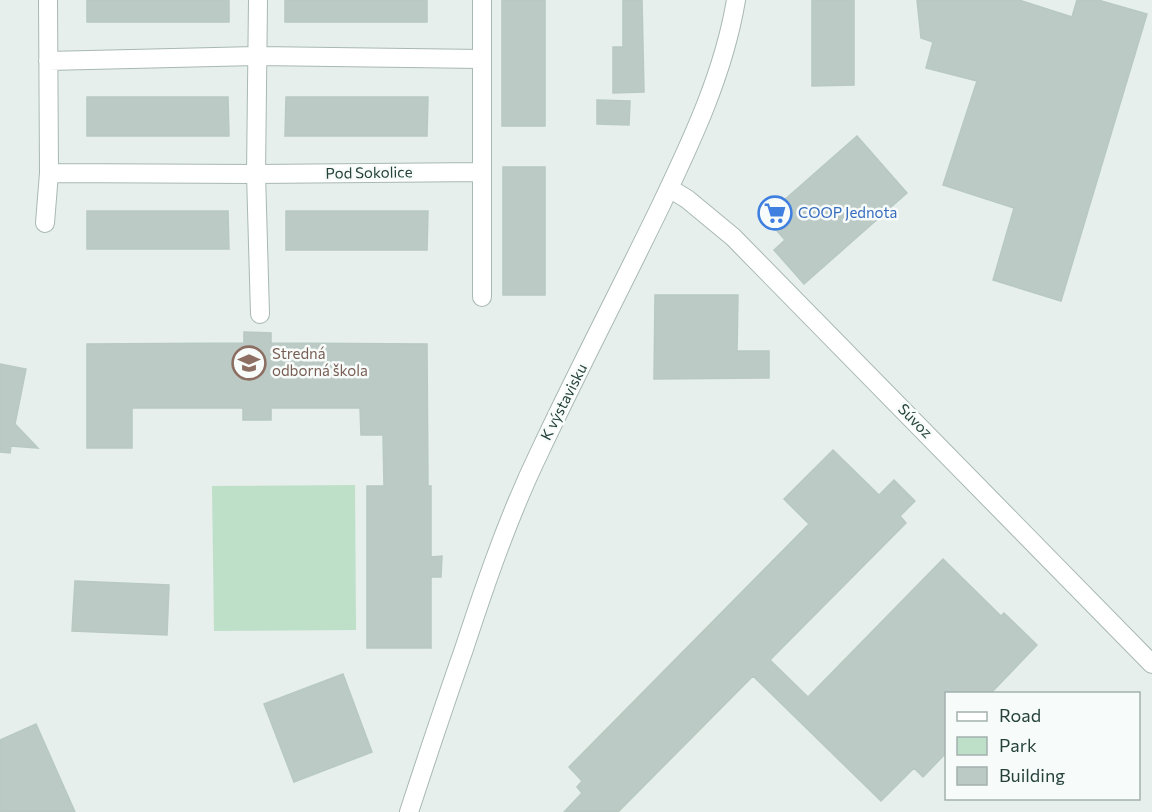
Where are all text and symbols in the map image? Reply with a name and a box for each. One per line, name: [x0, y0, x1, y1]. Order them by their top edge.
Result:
street label: Pod Sokolice: [325, 162, 413, 182]
supermarket icon: COOP Jednota: [757, 195, 793, 231]
place label: COOP Jednota: [798, 203, 897, 221]
place label: Stredná odborná škola: [272, 344, 368, 379]
school or university icon: Stredná odborná škola: [231, 345, 267, 381]
street label: K výstavisku: [536, 360, 590, 443]
street label: Súvoz: [895, 399, 937, 441]
legend: [945, 692, 1140, 800]
text: Road: [999, 704, 1041, 726]
text: Park: [999, 734, 1037, 756]
text: Building: [999, 764, 1065, 786]

